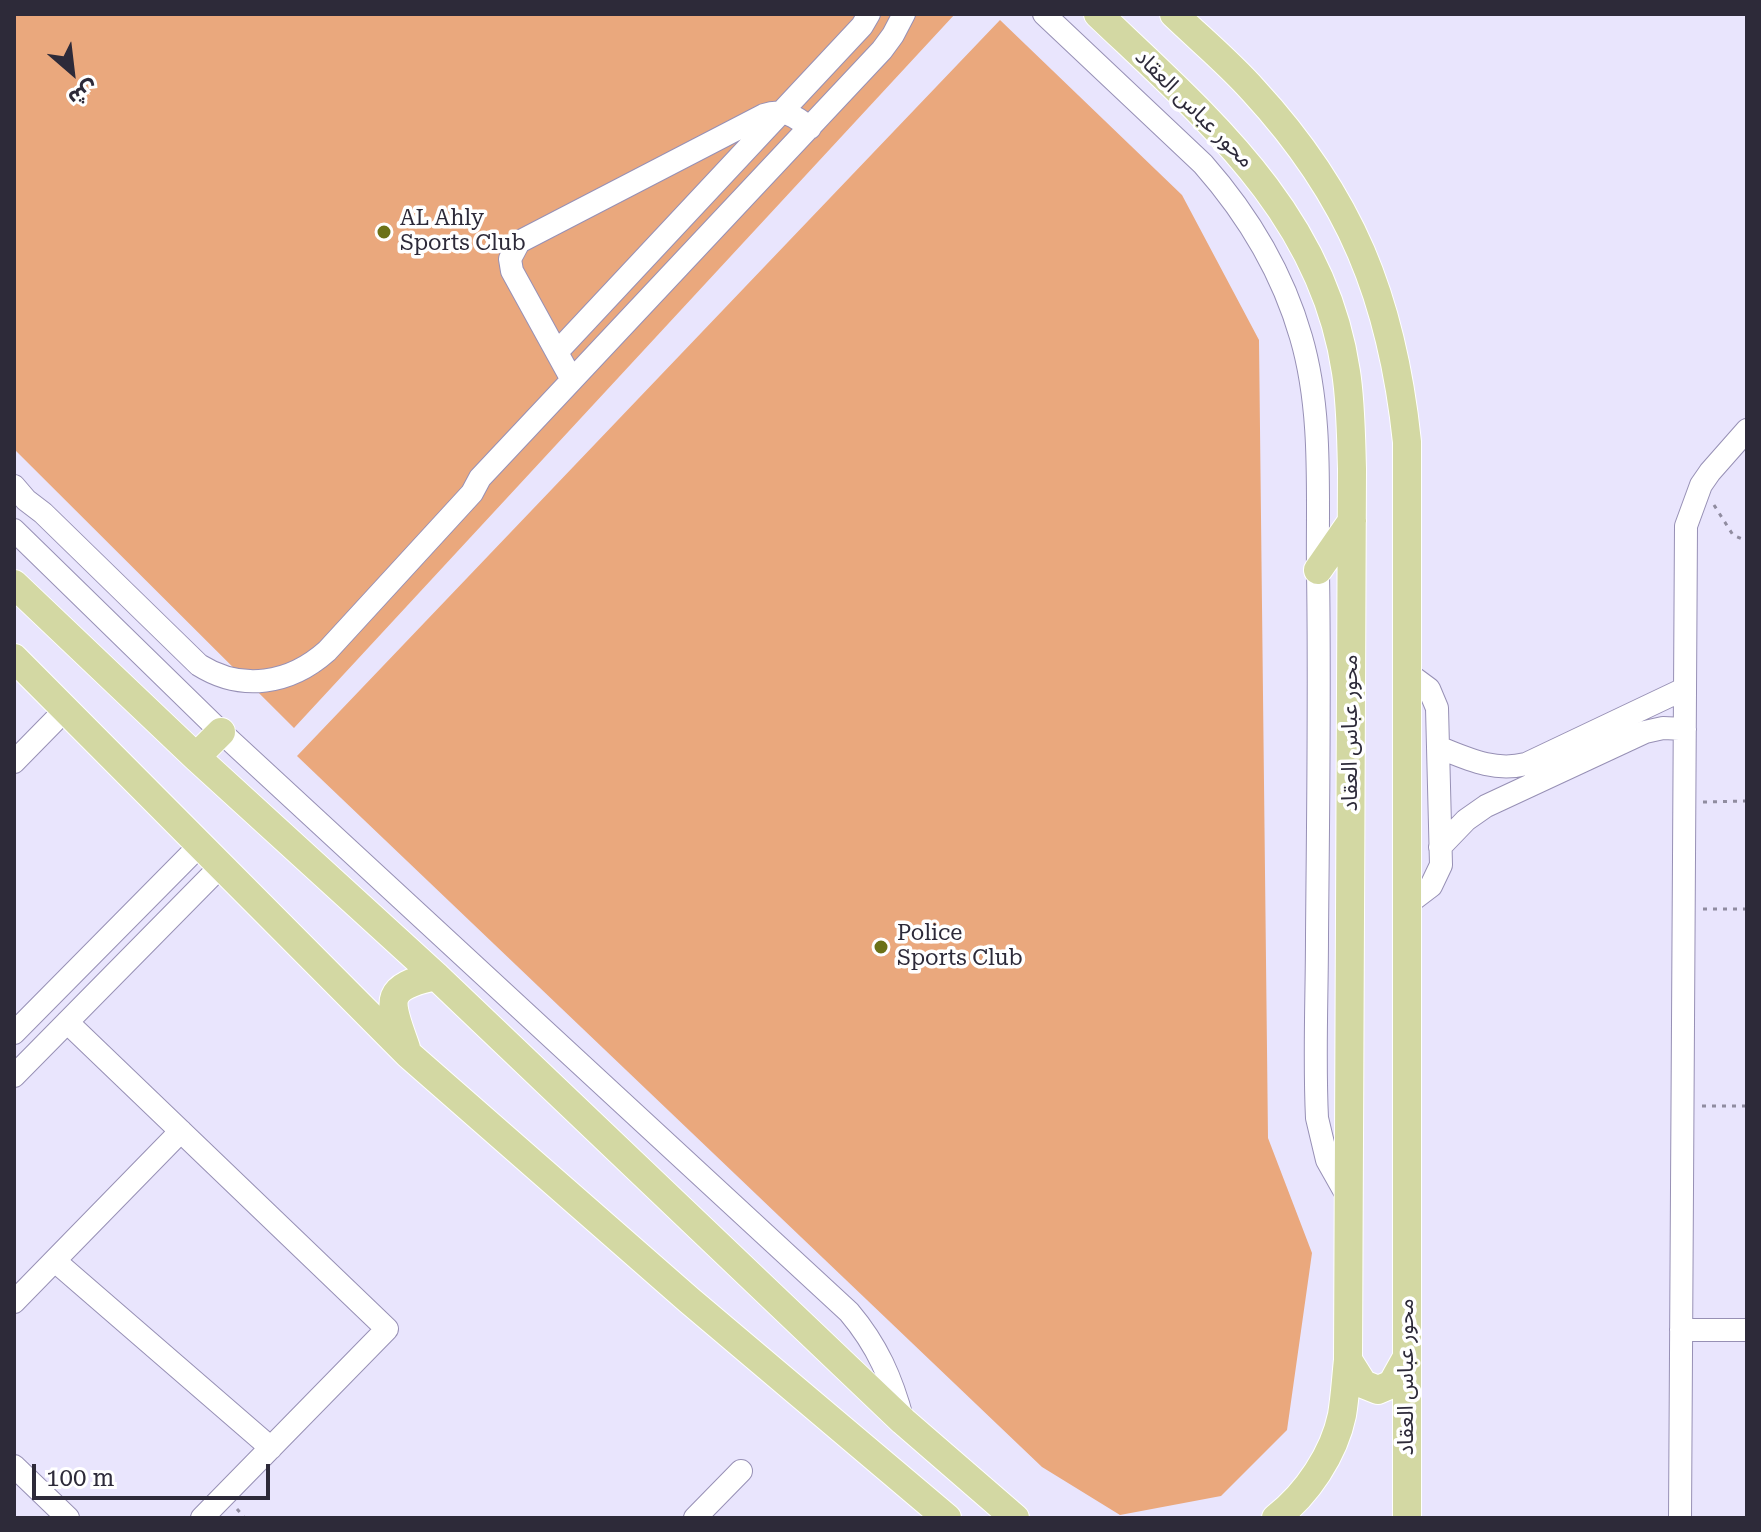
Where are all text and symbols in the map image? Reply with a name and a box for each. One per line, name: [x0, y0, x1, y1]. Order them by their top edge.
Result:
north arrow: [32, 32, 112, 112]
street label: محور عباس العقاد: [1129, 44, 1259, 174]
text: ش: [64, 76, 103, 112]
place label: AL Ahly Sports Club: [400, 206, 526, 258]
marker: AL Ahly Sports Club: [375, 223, 393, 241]
street label: محور عباس العقاد: [1338, 655, 1364, 811]
place label: Police Sports Club: [897, 921, 1023, 972]
marker: Police Sports Club: [872, 938, 890, 956]
street label: محور عباس العقاد: [1394, 1299, 1420, 1455]
scale bar: [36, 1448, 274, 1498]
text: 100 m: [46, 1464, 114, 1492]

